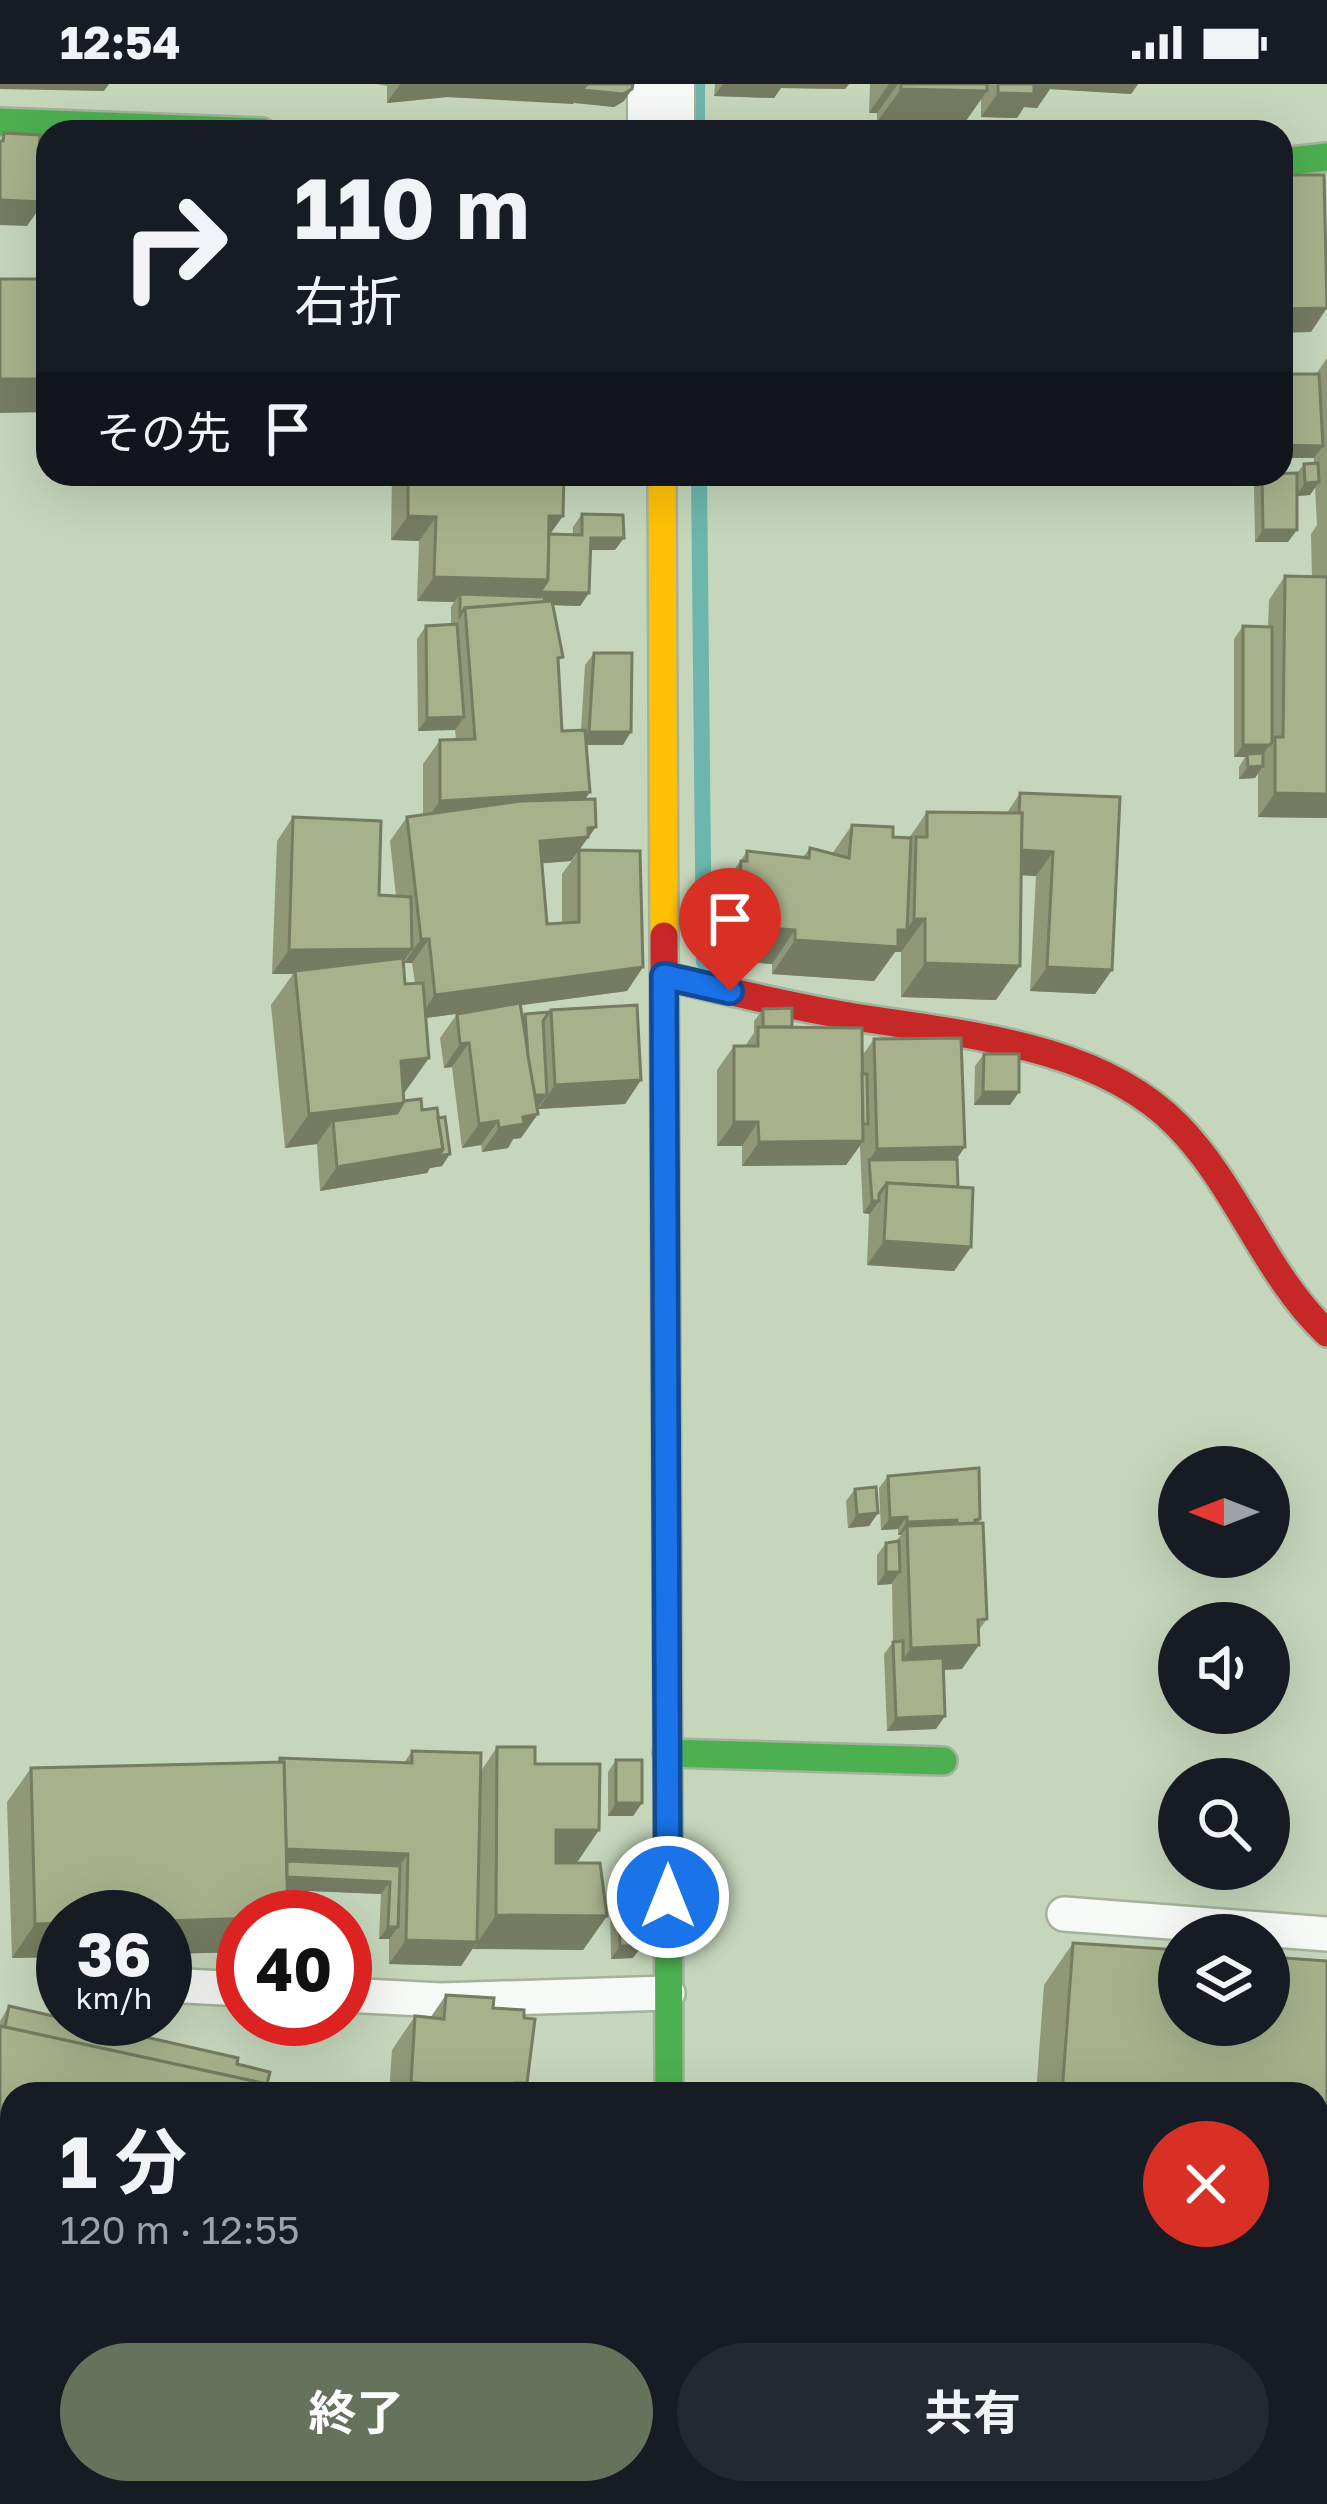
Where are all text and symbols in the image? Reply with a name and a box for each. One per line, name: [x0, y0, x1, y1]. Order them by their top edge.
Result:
text: 12:54: [60, 15, 181, 69]
text: 110 m: [294, 157, 530, 257]
icon: right: [96, 168, 252, 324]
text: 右折: [294, 268, 402, 333]
icon: arrive: [255, 396, 321, 462]
text: その先: [96, 405, 231, 459]
pin: [679, 868, 781, 991]
icon: arrive: [697, 886, 763, 952]
north arrow: [1158, 1446, 1290, 1578]
map controls: [1158, 1446, 1290, 2046]
button: sound: [1158, 1602, 1290, 1734]
button: search: [1158, 1758, 1290, 1890]
position arrow: [605, 1834, 731, 1960]
speed limit sign: 40: [216, 1890, 372, 2046]
button: layers: [1158, 1914, 1290, 2046]
text: 36: [77, 1917, 151, 1989]
text: km/h: [76, 1980, 152, 2016]
text: 1 分: [60, 2117, 187, 2204]
button: close: [1143, 2121, 1269, 2247]
text: 120 m · 12:55: [60, 2206, 300, 2253]
button: 終了: [60, 2343, 653, 2481]
button: 共有: [677, 2343, 1269, 2481]

